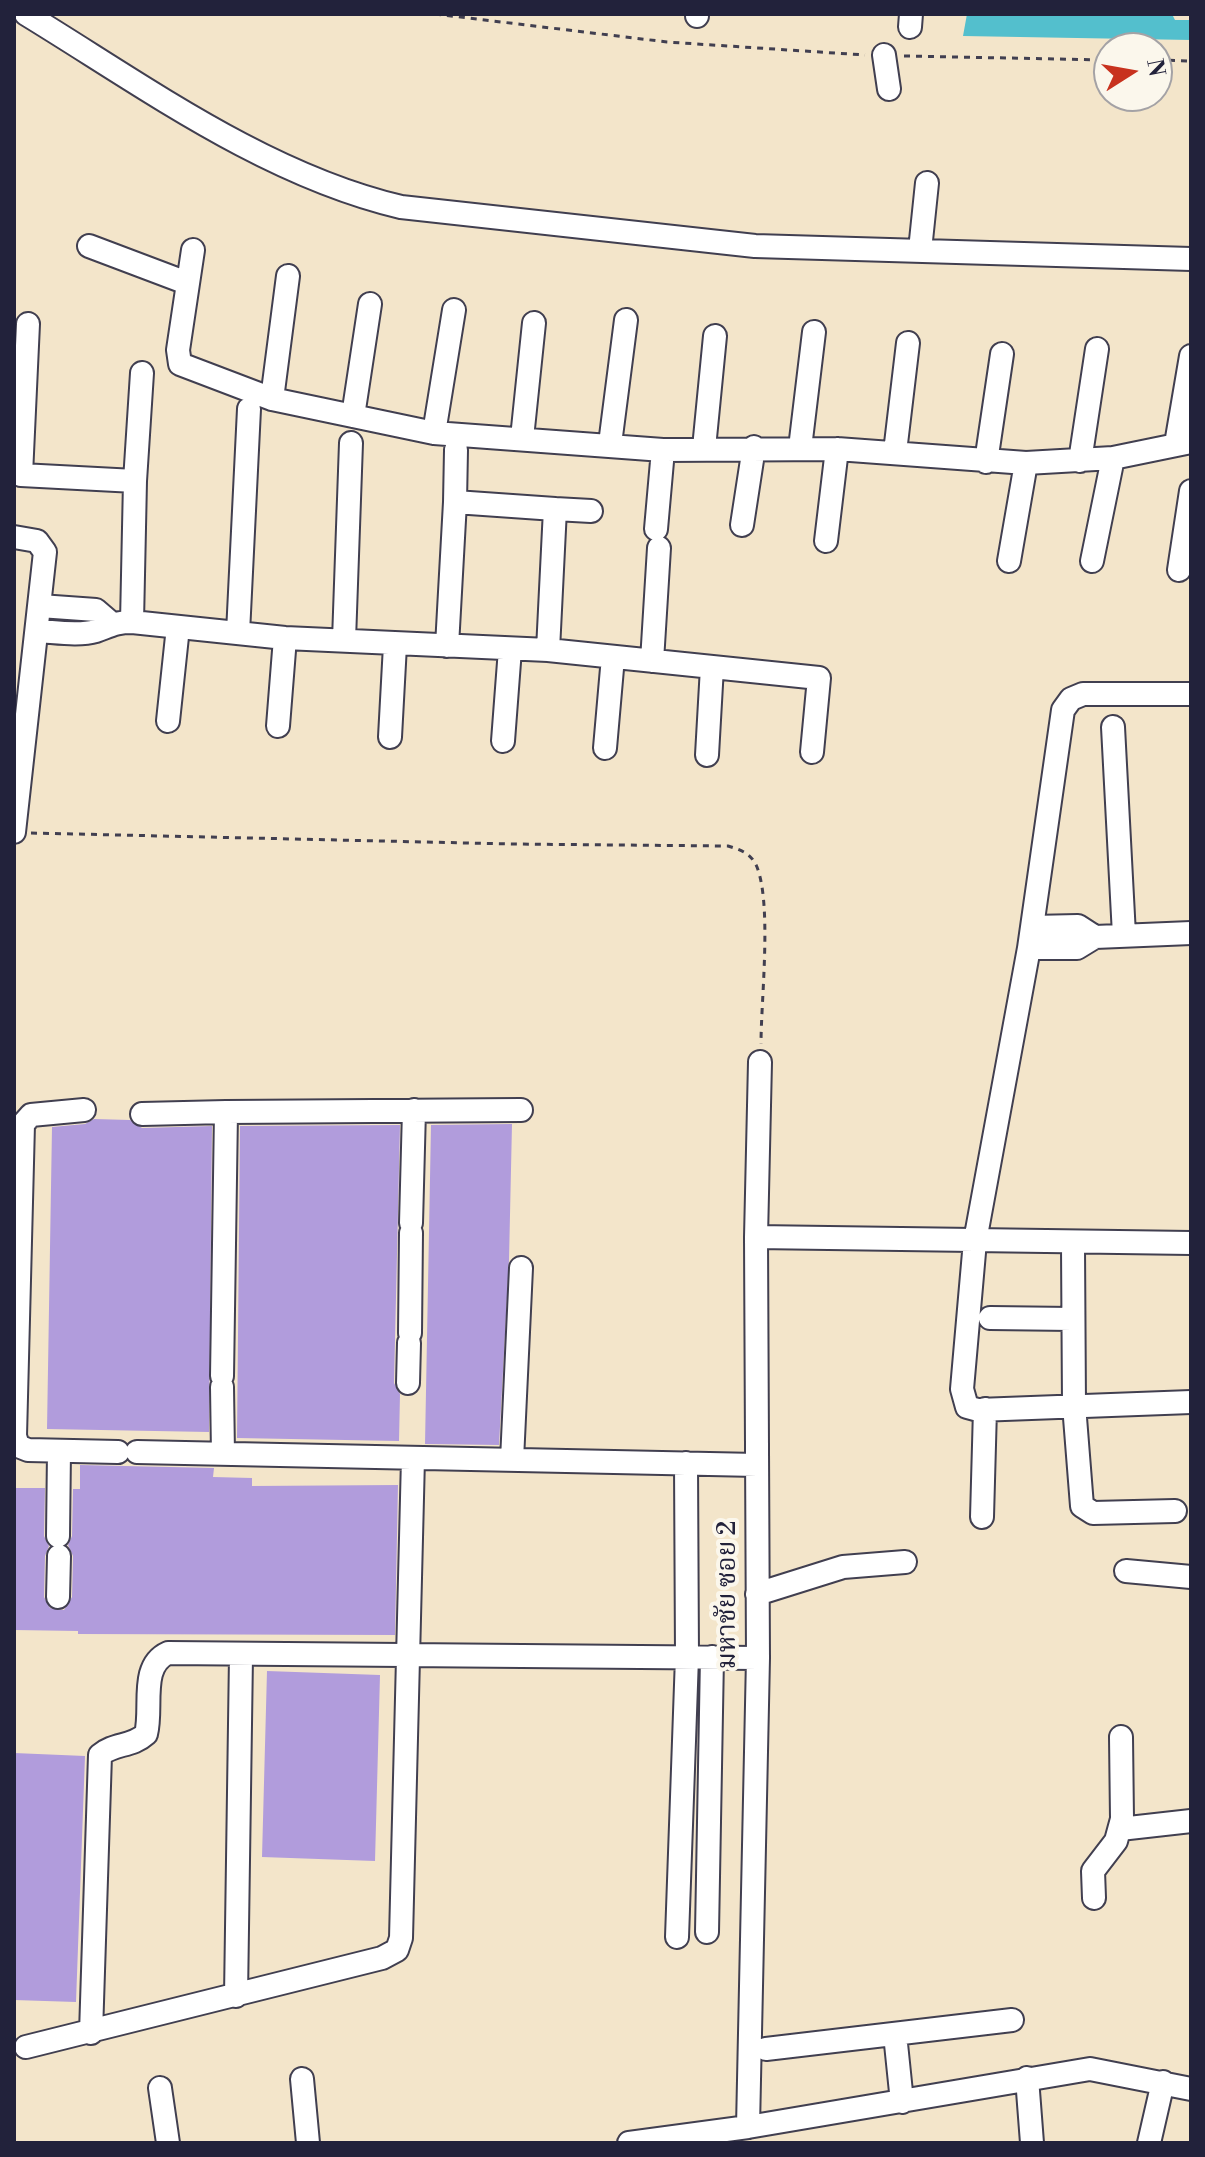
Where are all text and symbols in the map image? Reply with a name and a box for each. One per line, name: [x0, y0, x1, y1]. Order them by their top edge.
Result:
north arrow: [1093, 32, 1173, 112]
text: N: [1140, 57, 1170, 79]
street label: มหาชัย ซอย 2: [713, 1521, 745, 1669]

